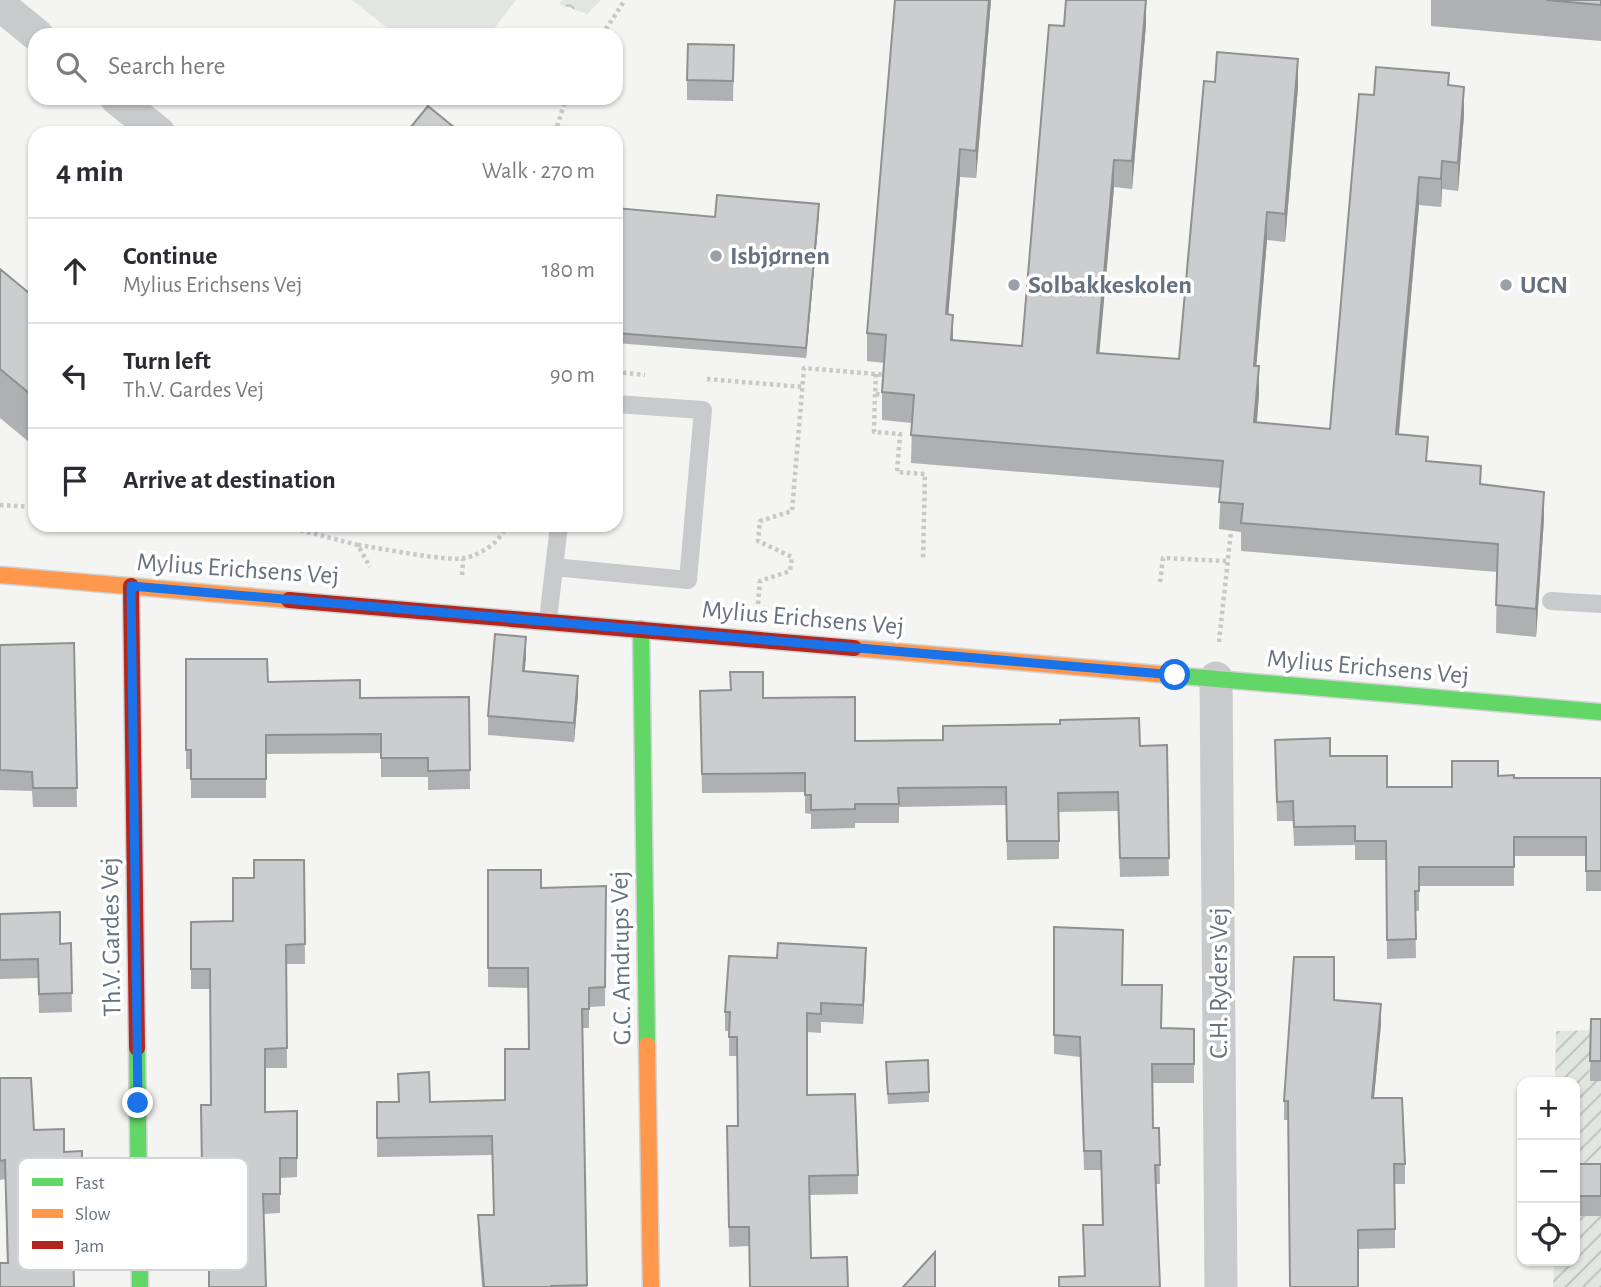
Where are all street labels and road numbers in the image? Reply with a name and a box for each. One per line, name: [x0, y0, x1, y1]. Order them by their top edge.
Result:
street label: Mylius Erichsens Vej: [136, 549, 340, 589]
street label: Mylius Erichsens Vej: [701, 596, 905, 640]
street label: Mylius Erichsens Vej: [1266, 645, 1470, 689]
street label: Th.V. Gardes Vej: [97, 857, 125, 1017]
street label: G.C. Amdrups Vej: [606, 871, 636, 1045]
street label: C.H. Ryders Vej: [1206, 907, 1232, 1059]

